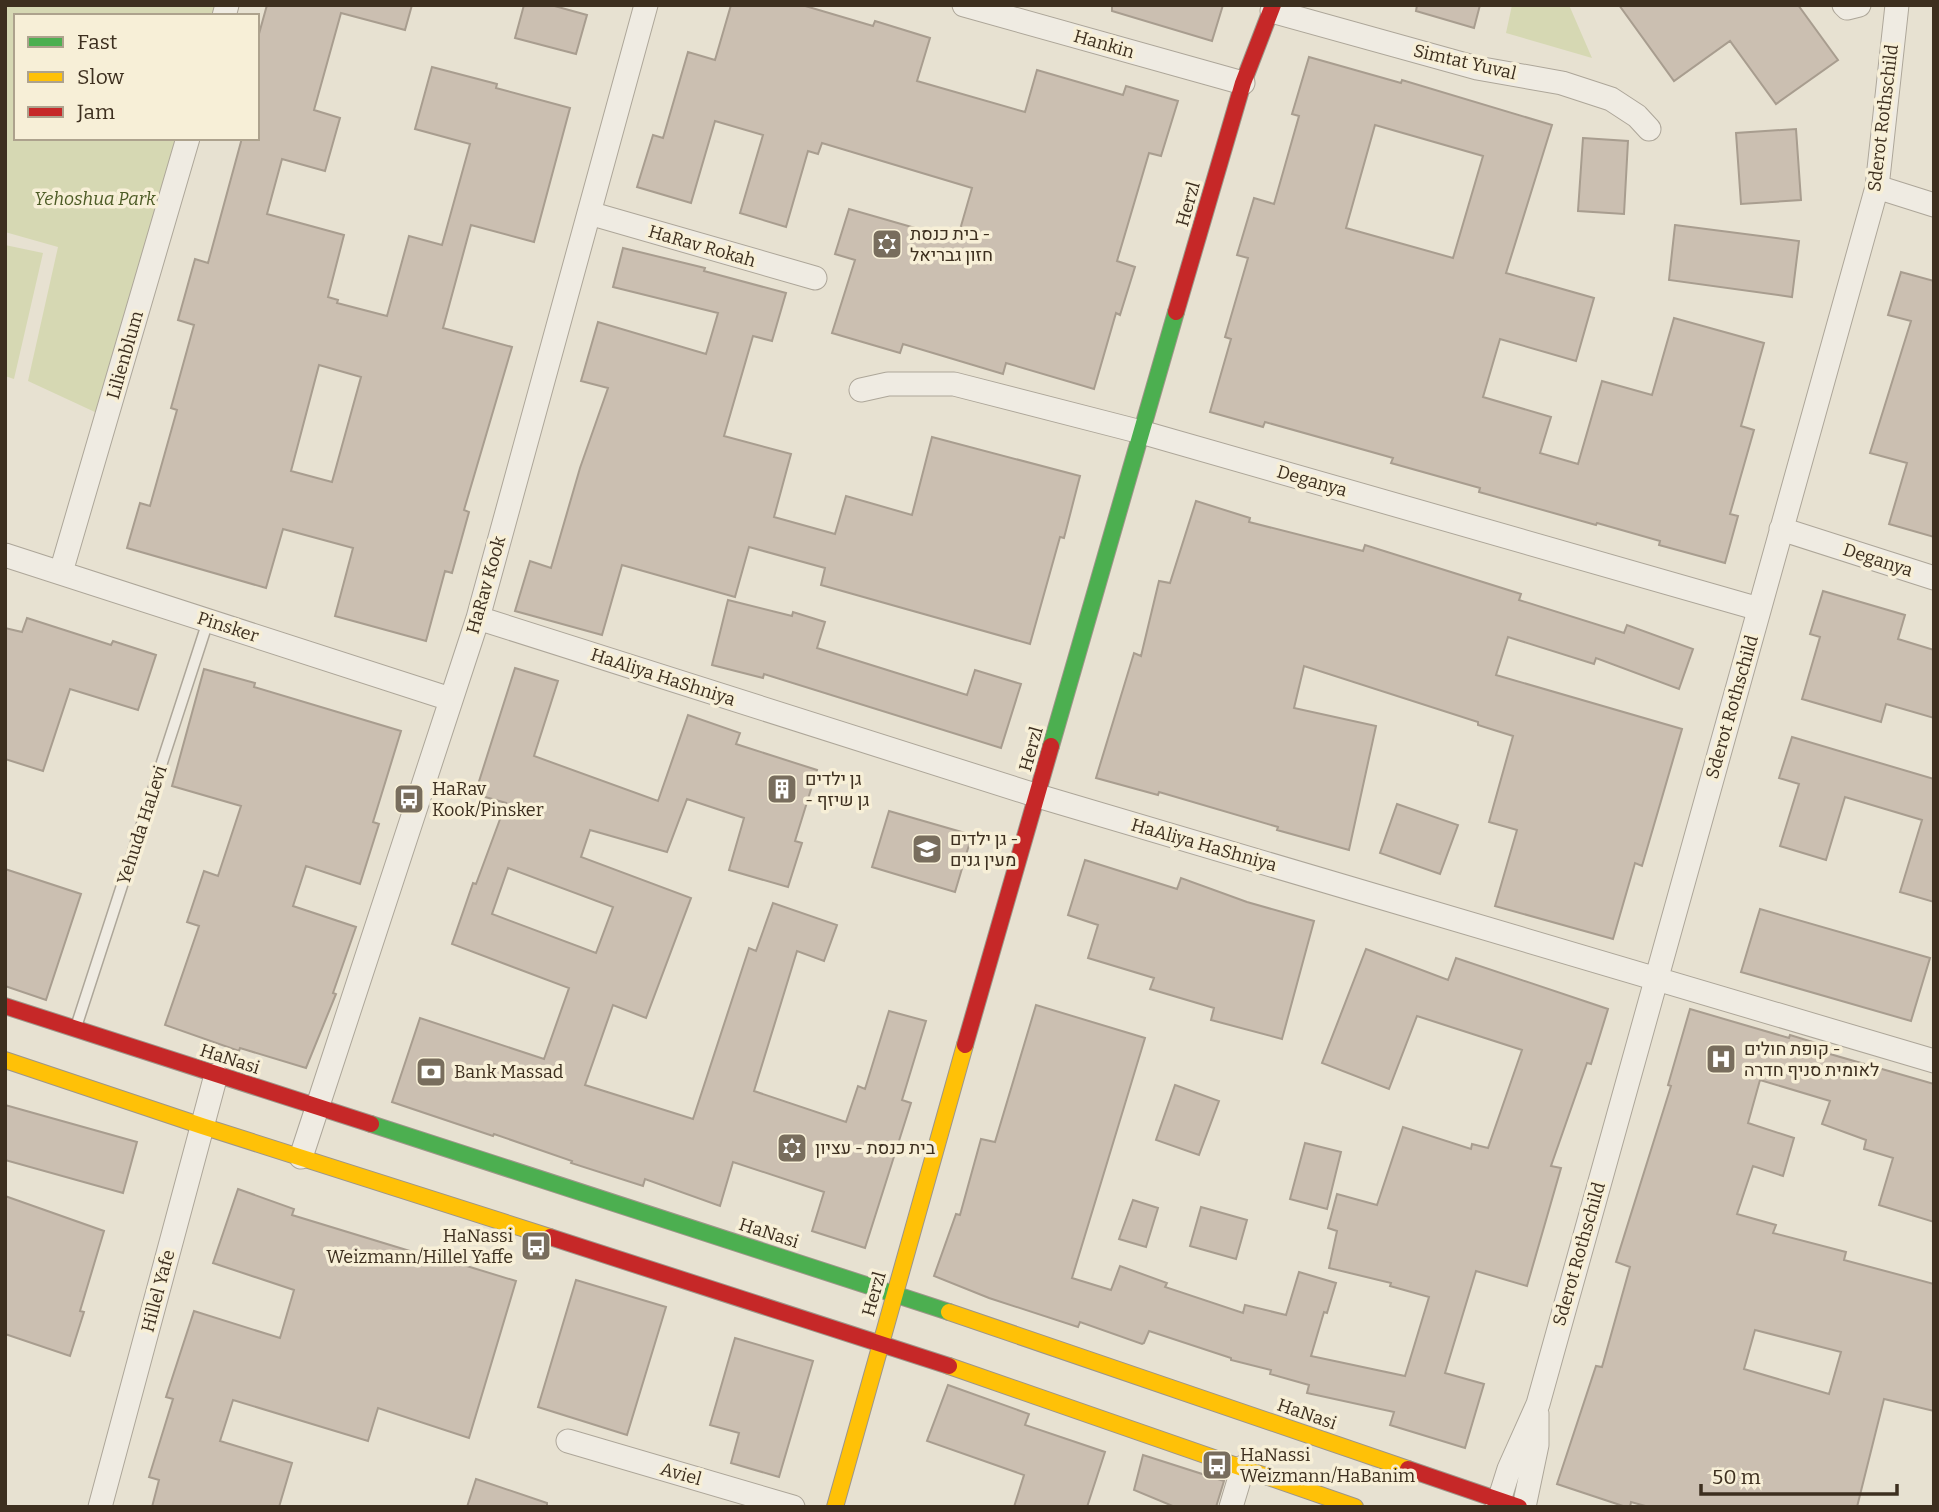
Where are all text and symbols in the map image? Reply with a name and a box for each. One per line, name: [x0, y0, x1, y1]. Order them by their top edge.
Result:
legend: [14, 14, 259, 140]
street label: Hankin: [1071, 25, 1137, 63]
text: Fast: [77, 29, 118, 55]
street label: Simtat Yuval: [1411, 39, 1519, 85]
street label: Sderot Rothschild: [1863, 43, 1903, 193]
text: Slow: [77, 64, 124, 90]
text: Jam: [76, 99, 115, 125]
street label: Herzl: [1171, 179, 1205, 229]
park label: Yehoshua Park: [34, 188, 156, 210]
street label: HaRav Rokah: [646, 220, 758, 272]
place label: בית כנסת - חזון גבריאל: [910, 223, 993, 266]
synagogue icon: בית כנסת - חזון גבריאל: [870, 227, 904, 261]
street label: Lilienblum: [102, 308, 148, 402]
street label: Deganya: [1274, 460, 1350, 502]
street label: HaRav Kook: [462, 533, 511, 636]
street label: Deganya: [1840, 538, 1916, 582]
street label: Pinsker: [195, 607, 262, 647]
street label: Sderot Rothschild: [1701, 632, 1763, 781]
street label: HaAliya HaShniya: [588, 643, 738, 711]
street label: Herzl: [1014, 724, 1048, 774]
street label: Yehuda HaLevi: [112, 763, 172, 887]
place label: גן ילדים - גן שיזף: [805, 768, 869, 811]
building icon: גן ילדים - גן שיזף: [765, 772, 799, 806]
place label: HaRav Kook/Pinsker: [432, 778, 544, 821]
bus stop icon: HaRav Kook/Pinsker: [392, 782, 426, 816]
street label: HaAliya HaShniya: [1129, 814, 1280, 876]
place label: גן ילדים - מעין גנים: [950, 828, 1019, 871]
school or university icon: גן ילדים - מעין גנים: [910, 832, 944, 866]
place label: קופת חולים - לאומית סניף חדרה: [1744, 1038, 1879, 1081]
street label: HaNasi: [197, 1039, 263, 1079]
hospital icon: קופת חולים - לאומית סניף חדרה: [1704, 1042, 1738, 1076]
bank icon: Bank Massad: [414, 1055, 448, 1089]
place label: Bank Massad: [454, 1061, 564, 1083]
synagogue icon: בית כנסת - עציון: [775, 1131, 809, 1165]
place label: בית כנסת - עציון: [815, 1137, 936, 1159]
street label: Sderot Rothschild: [1548, 1179, 1610, 1328]
street label: HaNasi: [736, 1213, 802, 1253]
place label: HaNassi Weizmann/Hillel Yaffe: [326, 1225, 513, 1268]
bus stop icon: HaNassi Weizmann/Hillel Yaffe: [519, 1229, 553, 1263]
street label: Hillel Yafe: [136, 1247, 180, 1335]
street label: Herzl: [857, 1269, 891, 1319]
street label: HaNasi: [1274, 1394, 1340, 1434]
place label: HaNassi Weizmann/HaBanim: [1240, 1444, 1415, 1487]
bus stop icon: HaNassi Weizmann/HaBanim: [1200, 1448, 1234, 1482]
scale bar: [1701, 1452, 1897, 1496]
street label: Aviel: [658, 1458, 704, 1490]
text: 50 m: [1712, 1464, 1761, 1490]

